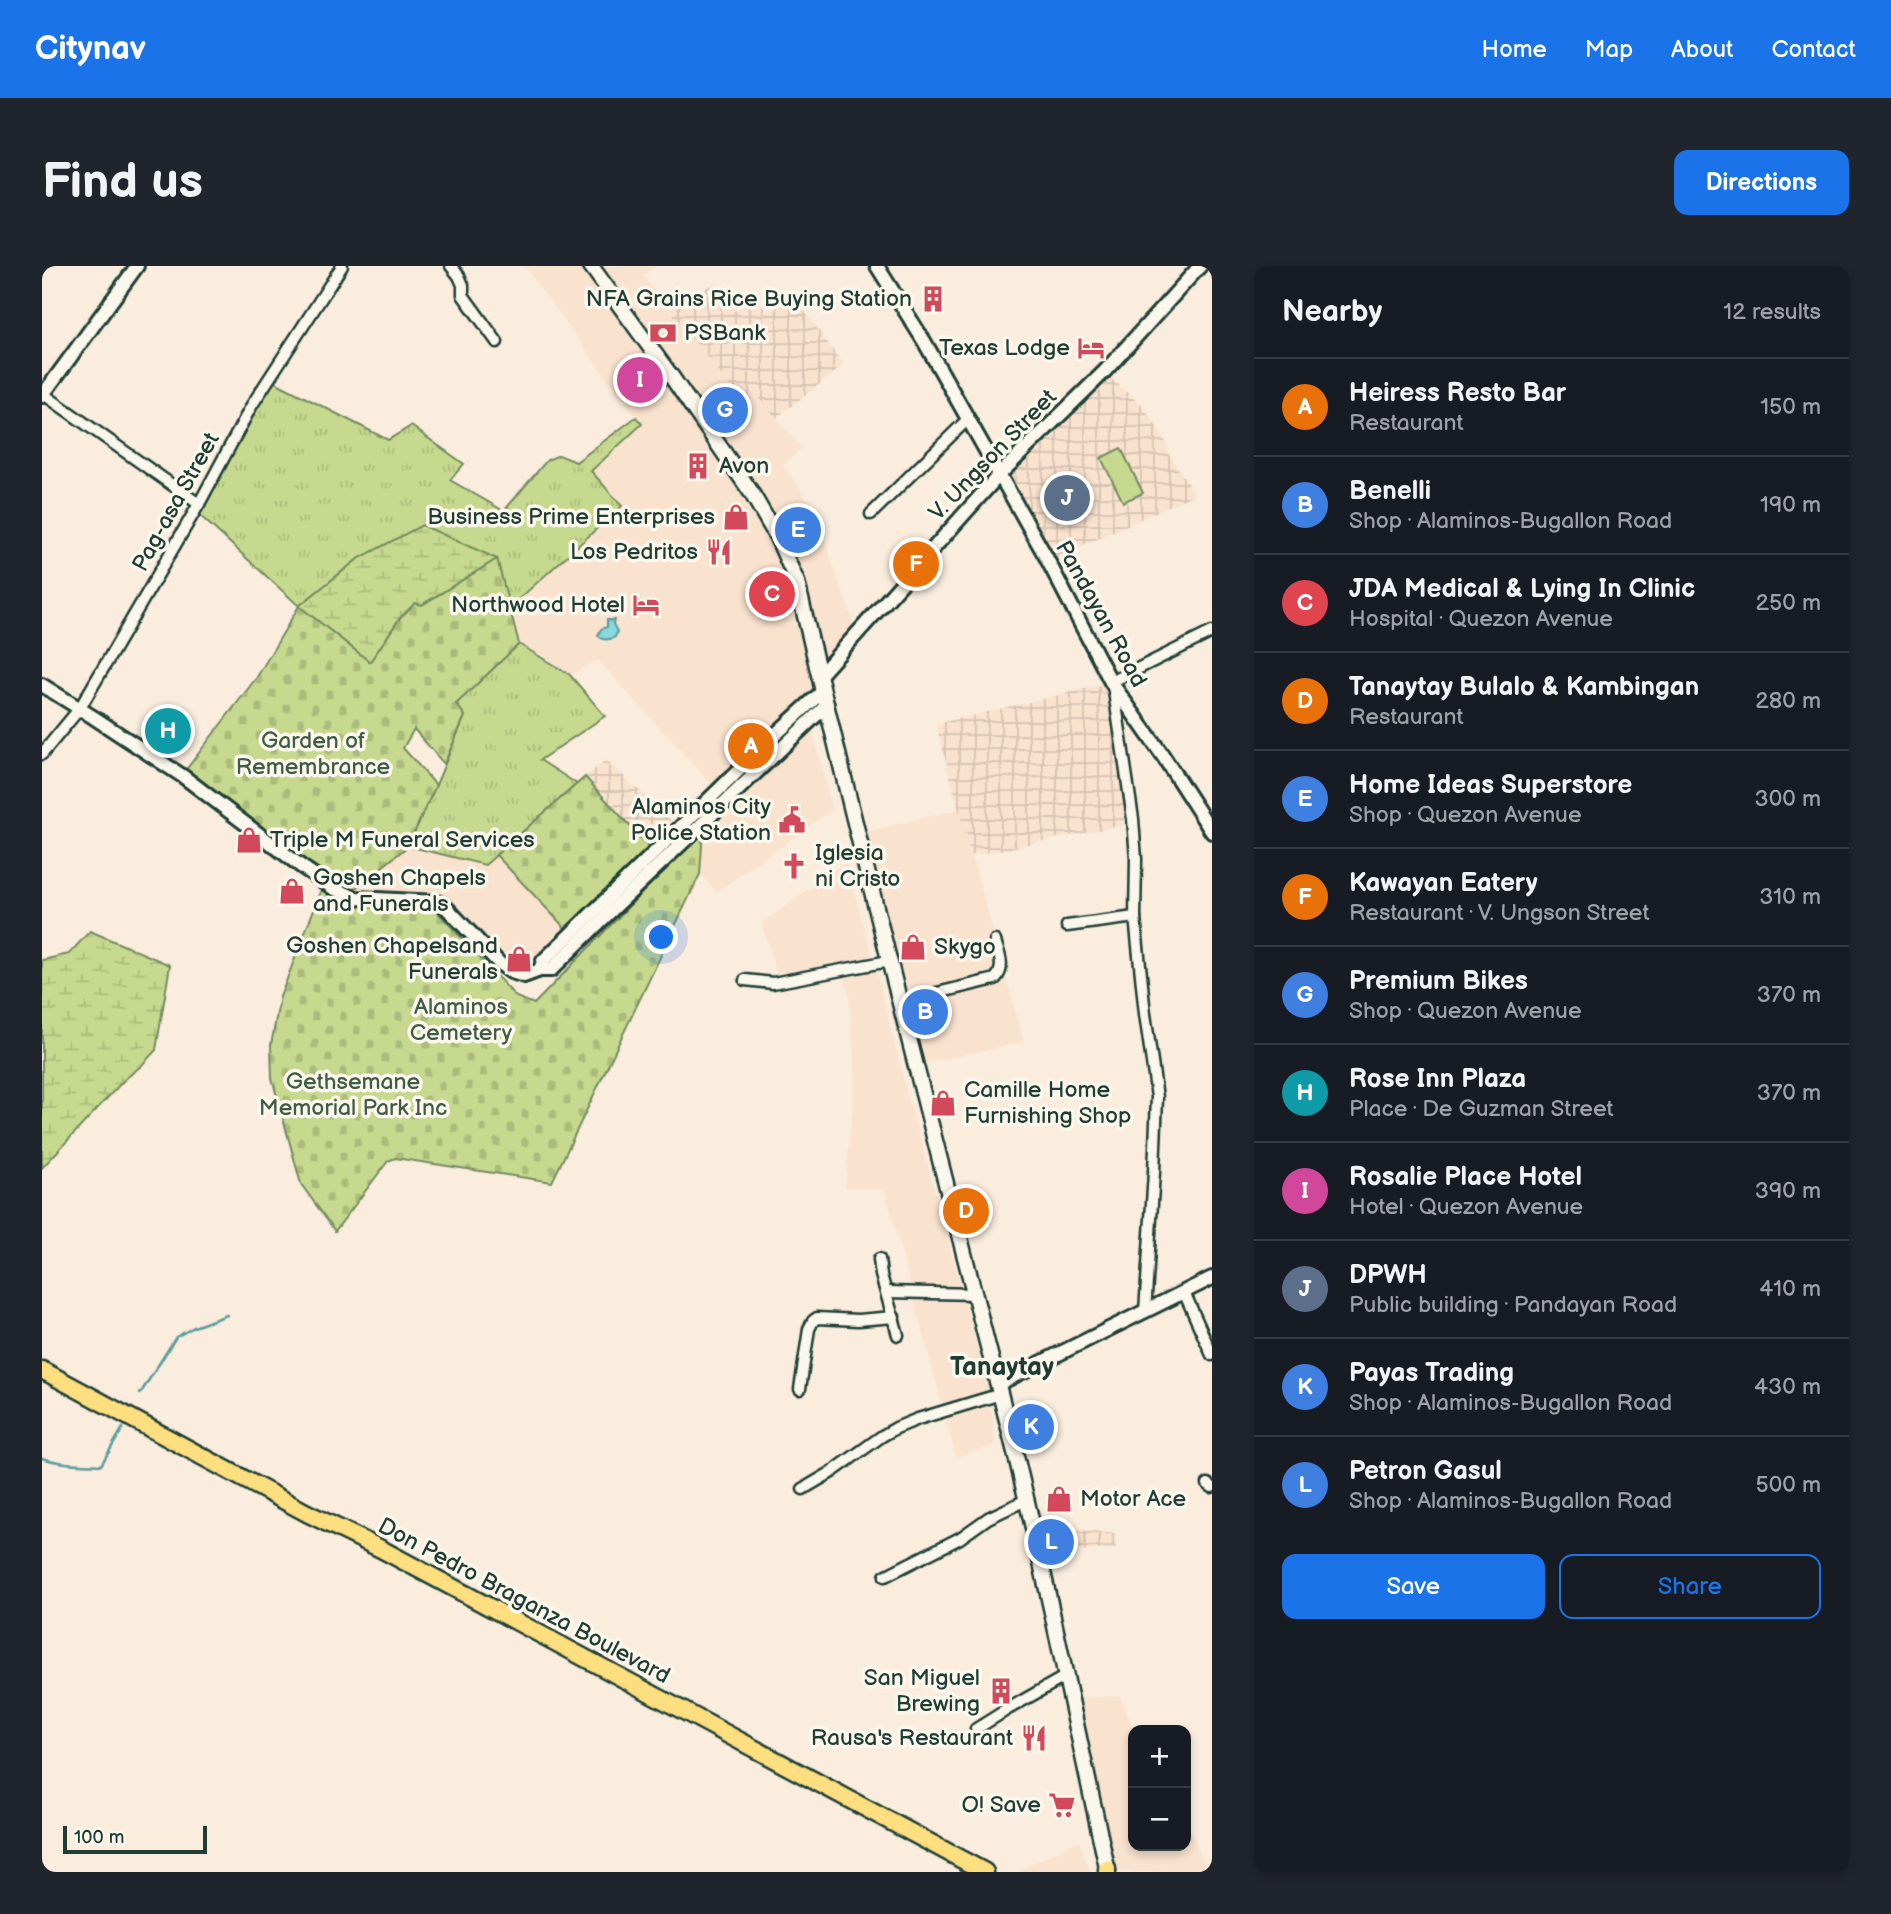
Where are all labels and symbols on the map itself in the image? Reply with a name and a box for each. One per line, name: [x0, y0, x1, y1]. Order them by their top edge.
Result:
building icon: NFA Grains Rice Buying Station: [918, 284, 948, 314]
place label: NFA Grains Rice Buying Station: [586, 285, 912, 313]
bank icon: PSBank: [648, 318, 678, 348]
place label: PSBank: [684, 319, 766, 347]
hotel icon: Texas Lodge: [1076, 333, 1106, 363]
place label: Texas Lodge: [939, 334, 1070, 362]
pin: I: [617, 354, 663, 406]
street label: V. Ungson Street: [923, 383, 1063, 527]
pin: G: [702, 384, 748, 436]
street label: Pag-asa Street: [126, 428, 226, 576]
building icon: Avon: [683, 451, 713, 481]
place label: Avon: [719, 452, 769, 480]
pin: J: [1044, 472, 1090, 524]
shop icon: Business Prime Enterprises: [721, 502, 751, 532]
place label: Business Prime Enterprises: [427, 503, 715, 531]
pin: E: [775, 504, 821, 556]
street label: Pandayan Road: [1049, 536, 1153, 692]
restaurant icon: Los Pedritos: [704, 537, 734, 567]
place label: Los Pedritos: [570, 538, 698, 566]
pin: F: [893, 538, 939, 590]
pin: C: [749, 568, 795, 620]
hotel icon: Northwood Hotel: [631, 590, 661, 620]
place label: Northwood Hotel: [451, 591, 625, 619]
pin: H: [145, 705, 191, 757]
pin: A: [728, 720, 774, 772]
park label: Garden of Remembrance: [236, 727, 390, 781]
place label: Alaminos City Police Station: [630, 793, 772, 847]
public building icon: Alaminos City Police Station: [777, 805, 807, 835]
shop icon: Triple M Funeral Services: [234, 825, 264, 855]
place label: Triple M Funeral Services: [270, 826, 535, 854]
place label: Iglesia ni Cristo: [815, 839, 900, 893]
church icon: Iglesia ni Cristo: [779, 851, 809, 881]
place label: Goshen Chapels and Funerals: [313, 864, 486, 918]
shop icon: Goshen Chapels and Funerals: [277, 876, 307, 906]
your location: [644, 920, 678, 954]
place label: Goshen Chapelsand Funerals: [286, 932, 498, 986]
shop icon: Skygo: [898, 932, 928, 962]
place label: Skygo: [934, 933, 996, 961]
shop icon: Goshen Chapelsand Funerals: [504, 944, 534, 974]
pin: B: [902, 986, 948, 1038]
park label: Alaminos Cemetery: [410, 993, 513, 1047]
park label: Gethsemane Memorial Park Inc: [259, 1068, 447, 1122]
place label: Camille Home Furnishing Shop: [964, 1076, 1131, 1130]
shop icon: Camille Home Furnishing Shop: [928, 1088, 958, 1118]
pin: D: [943, 1185, 989, 1237]
district label: Tanaytay: [950, 1352, 1054, 1383]
pin: K: [1008, 1401, 1054, 1453]
shop icon: Motor Ace: [1044, 1484, 1074, 1514]
place label: Motor Ace: [1080, 1485, 1186, 1513]
street label: Don Pedro Braganza Boulevard: [373, 1512, 675, 1690]
pin: L: [1028, 1516, 1074, 1568]
place label: San Miguel Brewing: [864, 1664, 980, 1718]
building icon: San Miguel Brewing: [986, 1676, 1016, 1706]
restaurant icon: Rausa's Restaurant: [1019, 1723, 1049, 1753]
place label: Rausa's Restaurant: [811, 1724, 1013, 1752]
supermarket icon: O! Save: [1047, 1790, 1077, 1820]
place label: O! Save: [962, 1791, 1041, 1819]
scale bar: [63, 1823, 206, 1855]

